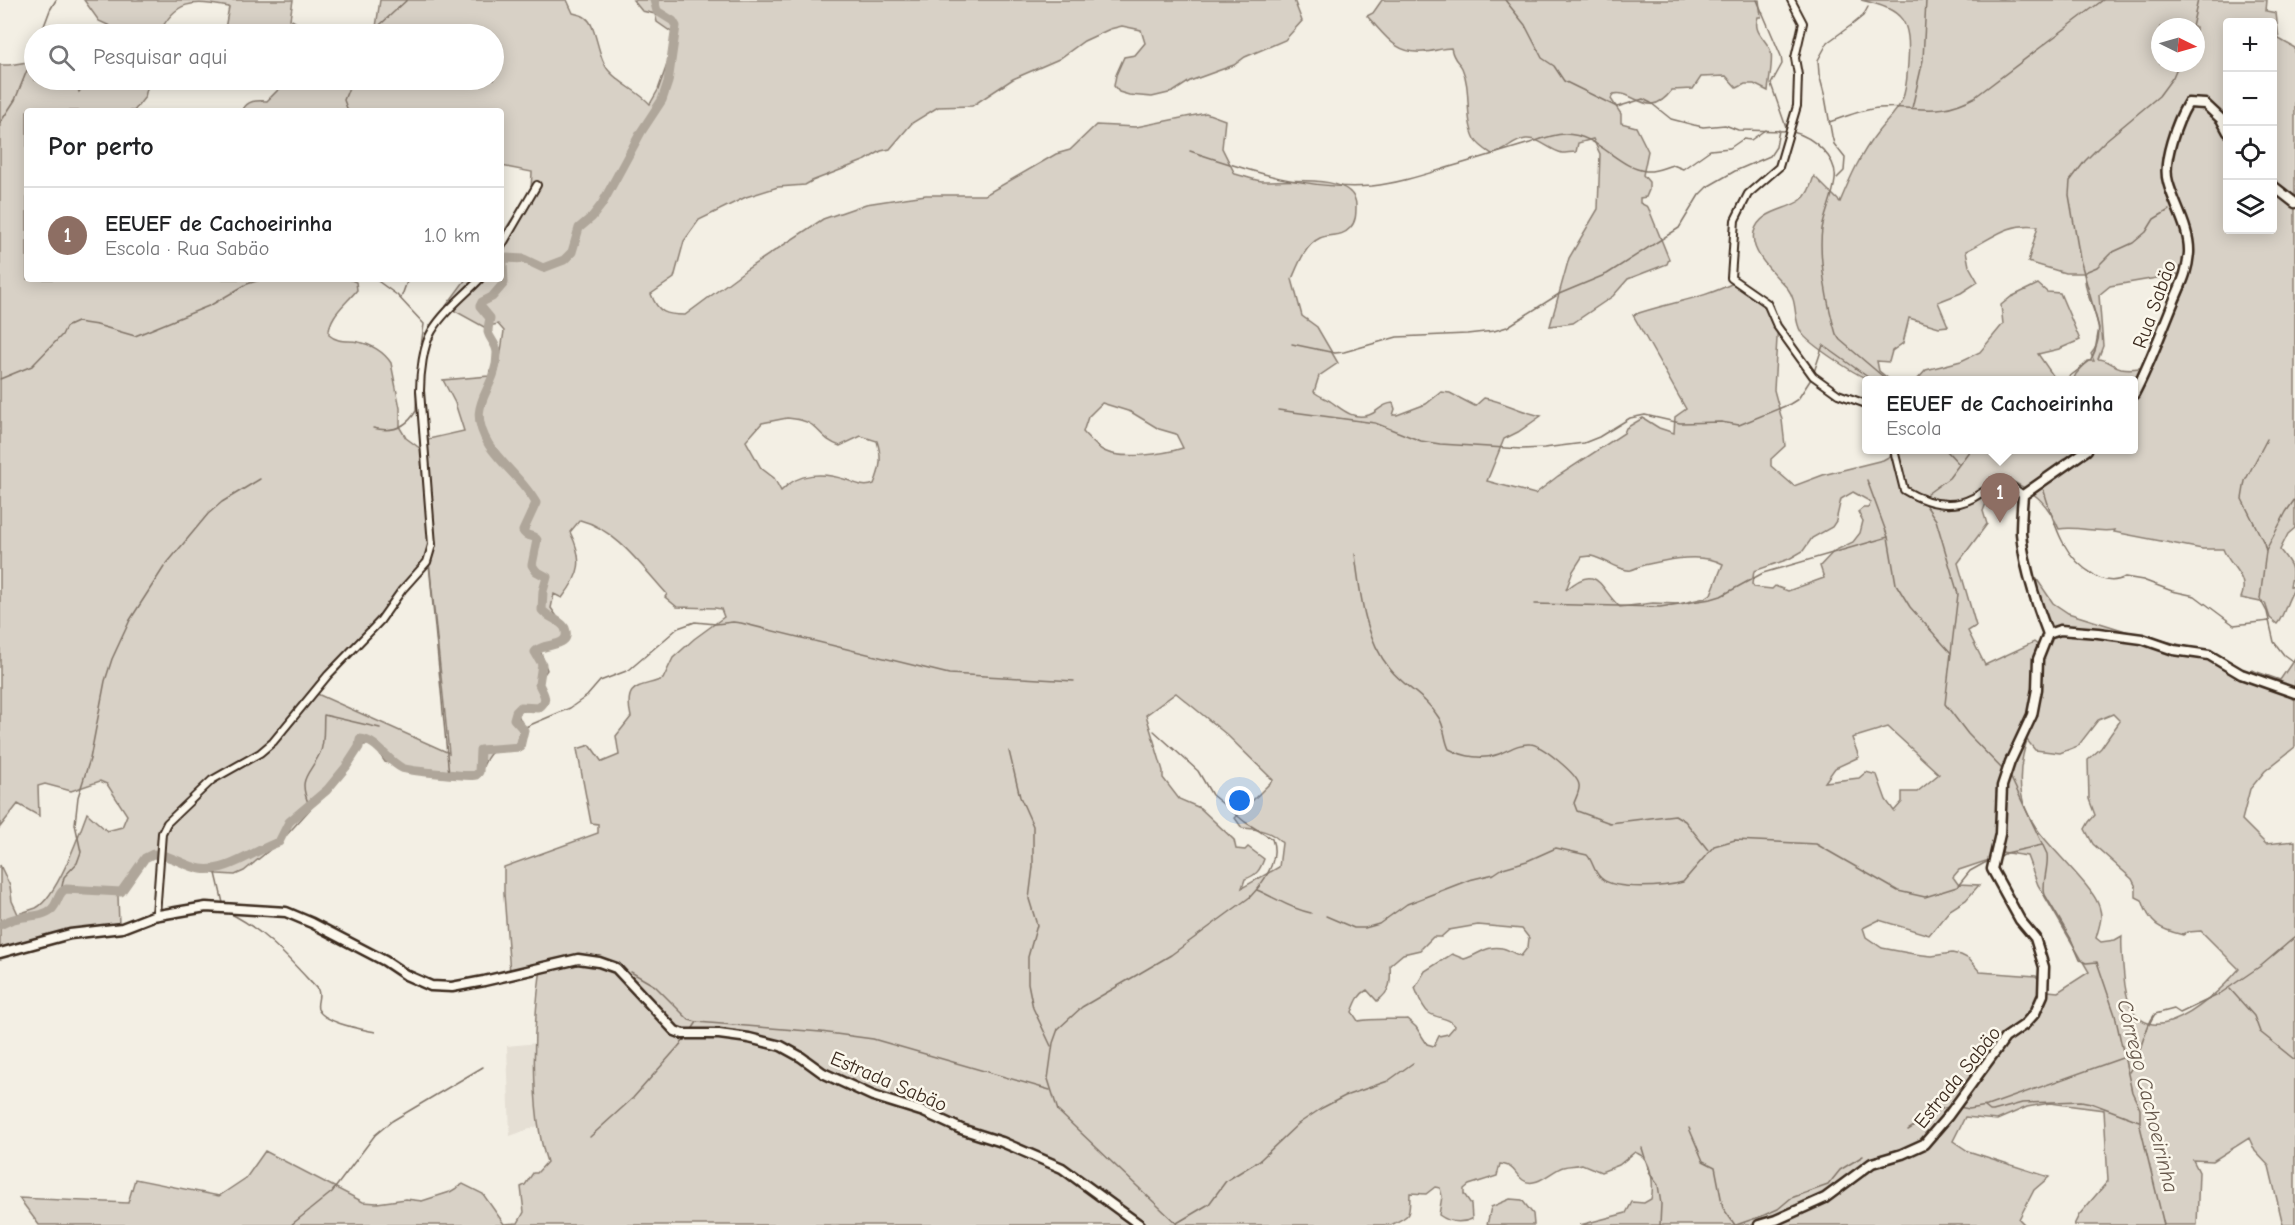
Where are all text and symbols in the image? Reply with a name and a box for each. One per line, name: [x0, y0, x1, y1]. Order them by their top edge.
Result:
north arrow: [2151, 18, 2205, 72]
map controls: [2223, 18, 2277, 234]
button: +: [2223, 18, 2277, 72]
search box: [24, 24, 504, 90]
icon: search: [45, 41, 78, 74]
text: Pesquisar aqui: [93, 44, 228, 70]
button: −: [2223, 72, 2277, 126]
button: locate: [2223, 126, 2277, 180]
text: Por perto: [48, 132, 154, 162]
button: layers: [2223, 180, 2277, 234]
text: EEUEF de Cachoeirinha: [105, 211, 332, 237]
text: 1: [64, 224, 71, 247]
text: 1.0 km: [424, 224, 480, 247]
text: Escola · Rua Sabäo: [105, 237, 269, 260]
street label: Rua Sabäo: [2128, 257, 2181, 351]
popup: [1862, 376, 2138, 454]
text: EEUEF de Cachoeirinha: [1886, 391, 2114, 417]
text: Escola: [1886, 417, 1942, 440]
pin: 1: [1980, 474, 2020, 523]
your location: [1225, 786, 1254, 815]
water label: Córrego Cachoeirinha: [2112, 997, 2184, 1195]
street label: Estrada Sabäo: [1909, 1022, 2006, 1133]
street label: Estrada Sabäo: [827, 1047, 951, 1116]

